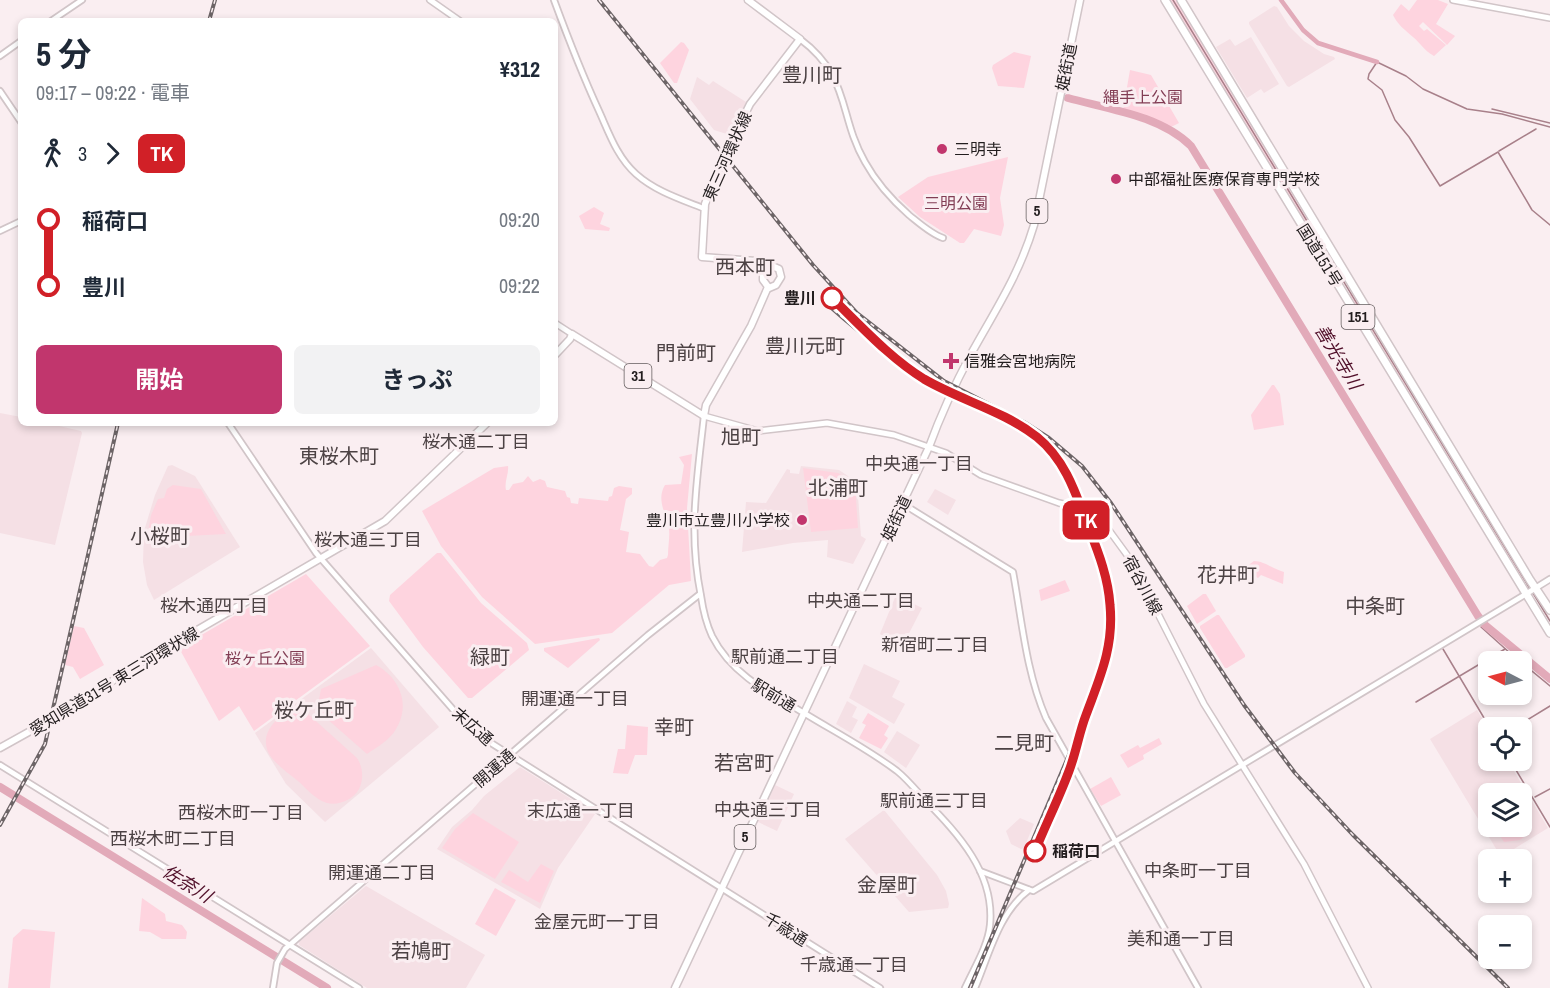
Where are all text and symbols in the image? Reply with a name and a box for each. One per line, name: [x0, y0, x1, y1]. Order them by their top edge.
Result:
text: 5 分: [36, 32, 92, 76]
street label: 姫街道: [1051, 41, 1081, 93]
text: ¥312: [500, 54, 540, 84]
district label: 豊川町: [782, 61, 842, 88]
text: 09:17 – 09:22 · 電車: [36, 79, 190, 106]
park label: 縄手上公園: [1103, 86, 1183, 108]
street label: 東三河環状線: [697, 108, 757, 204]
icon: walk: [36, 137, 69, 170]
icon: forward: [96, 137, 129, 170]
place label: 三明寺: [954, 138, 1002, 160]
text: TK: [150, 139, 173, 168]
text: 3: [78, 140, 87, 167]
marker: 三明寺: [935, 142, 949, 156]
place label: 中部福祉医療保育専門学校: [1128, 168, 1320, 190]
marker: 中部福祉医療保育専門学校: [1109, 172, 1123, 186]
park label: 三明公園: [924, 192, 988, 214]
road number: 5: [1026, 199, 1048, 223]
text: 稲荷口: [82, 206, 148, 236]
text: 09:20: [499, 206, 540, 233]
street label: 国道151号: [1292, 220, 1348, 290]
district label: 西本町: [715, 253, 775, 280]
text: 豊川: [82, 272, 126, 302]
text: 09:22: [499, 272, 540, 299]
place label: 豊川: [784, 287, 816, 309]
marker: 豊川: [821, 287, 843, 309]
road number: 151: [1342, 305, 1374, 329]
water label: 善光寺川: [1309, 319, 1369, 396]
district label: 豊川元町: [765, 332, 845, 359]
district label: 門前町: [656, 339, 716, 366]
button: 開始: [36, 345, 282, 414]
button: きっぷ: [294, 345, 540, 414]
place label: 信雅会宮地病院: [964, 350, 1076, 372]
marker: 信雅会宮地病院: [942, 352, 960, 370]
road number: 31: [624, 364, 652, 388]
district label: 旭町: [721, 423, 761, 450]
district label: 桜木通二丁目: [422, 429, 530, 454]
district label: 東桜木町: [299, 442, 379, 469]
district label: 中央通一丁目: [865, 451, 973, 476]
district label: 北浦町: [808, 474, 868, 501]
street label: 姫街道: [876, 492, 916, 544]
line badge: TK: [1059, 500, 1113, 540]
text: TK: [1075, 506, 1097, 535]
place label: 豊川市立豊川小学校: [646, 509, 790, 531]
marker: 豊川市立豊川小学校: [795, 513, 809, 527]
district label: 小桜町: [130, 522, 190, 549]
district label: 桜木通三丁目: [314, 527, 422, 552]
street label: 宿谷川線: [1118, 552, 1168, 618]
district label: 花井町: [1197, 561, 1257, 588]
district label: 中央通二丁目: [807, 588, 915, 613]
district label: 中条町: [1345, 592, 1405, 619]
district label: 桜木通四丁目: [160, 593, 268, 618]
street label: 愛知県道31号 東三河環状線: [25, 622, 203, 740]
district label: 新宿町二丁目: [881, 632, 989, 657]
district label: 緑町: [470, 643, 510, 670]
district label: 駅前通二丁目: [731, 644, 839, 669]
park label: 桜ヶ丘公園: [225, 647, 305, 669]
north arrow: [1478, 651, 1532, 705]
map controls: [1478, 651, 1532, 969]
street label: 駅前通: [748, 673, 800, 717]
district label: 開運通一丁目: [521, 686, 629, 711]
district label: 桜ケ丘町: [274, 696, 354, 723]
street label: 末広通: [448, 702, 498, 750]
district label: 幸町: [654, 713, 694, 740]
button: locate: [1478, 717, 1532, 771]
district label: 二見町: [994, 729, 1054, 756]
street label: 開運通: [469, 744, 519, 792]
district label: 若宮町: [714, 749, 774, 776]
button: layers: [1478, 783, 1532, 837]
district label: 駅前通三丁目: [880, 788, 988, 813]
district label: 中央通三丁目: [714, 797, 822, 822]
district label: 末広通一丁目: [527, 798, 635, 823]
district label: 西桜木町一丁目: [178, 800, 304, 825]
road number: 5: [734, 825, 756, 849]
district label: 西桜木町二丁目: [110, 826, 236, 851]
marker: 稲荷口: [1024, 840, 1046, 862]
place label: 稲荷口: [1052, 840, 1100, 862]
button: +: [1478, 849, 1532, 903]
district label: 中条町一丁目: [1144, 858, 1252, 883]
water label: 佐奈川: [158, 859, 218, 910]
district label: 開運通二丁目: [328, 860, 436, 885]
district label: 金屋町: [857, 871, 917, 898]
street label: 千歳通: [760, 907, 812, 951]
district label: 金屋元町一丁目: [534, 909, 660, 934]
button: −: [1478, 915, 1532, 969]
district label: 美和通一丁目: [1127, 926, 1235, 951]
district label: 若鳩町: [391, 937, 451, 964]
district label: 千歳通一丁目: [800, 952, 908, 977]

